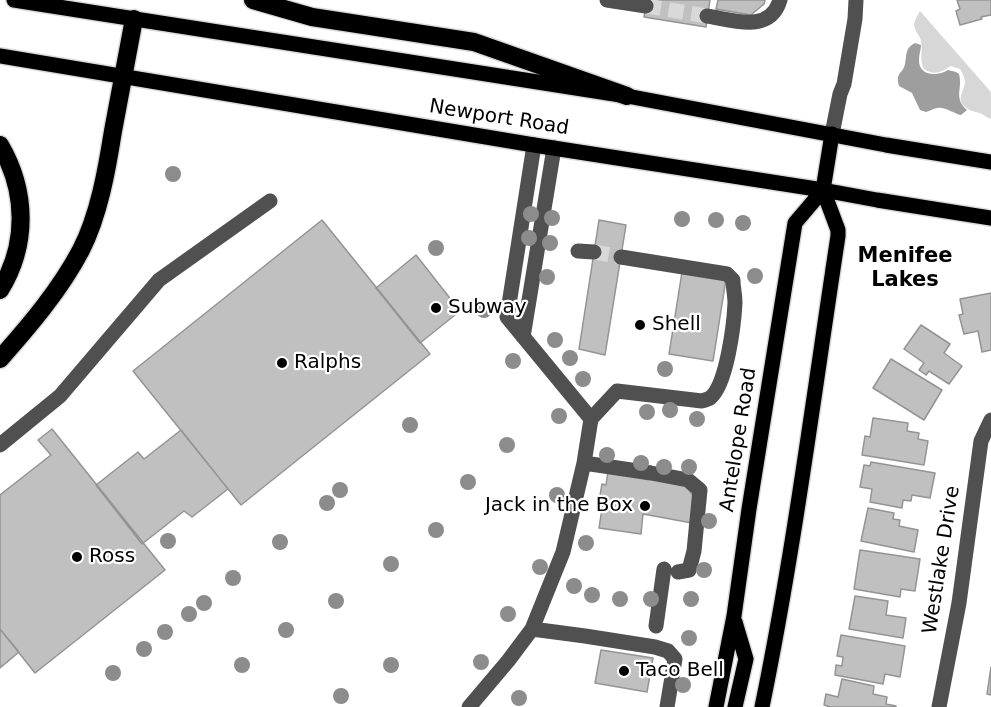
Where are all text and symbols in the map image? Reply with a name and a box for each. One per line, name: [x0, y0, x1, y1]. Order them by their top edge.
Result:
street label: Newport Road: [427, 95, 571, 141]
district label: Menifee Lakes: [858, 244, 952, 294]
place label: Subway: [448, 296, 527, 320]
marker: Subway: [429, 301, 443, 315]
place label: Shell: [652, 313, 701, 337]
marker: Shell: [633, 318, 647, 332]
place label: Ralphs: [294, 351, 361, 375]
marker: Ralphs: [275, 356, 289, 370]
street label: Antelope Road: [716, 366, 762, 514]
street label: Westlake Drive: [918, 484, 966, 636]
place label: Jack in the Box: [485, 494, 633, 518]
marker: Jack in the Box: [638, 499, 652, 513]
place label: Ross: [89, 545, 135, 569]
marker: Ross: [70, 550, 84, 564]
place label: Taco Bell: [636, 659, 724, 683]
marker: Taco Bell: [617, 664, 631, 678]

